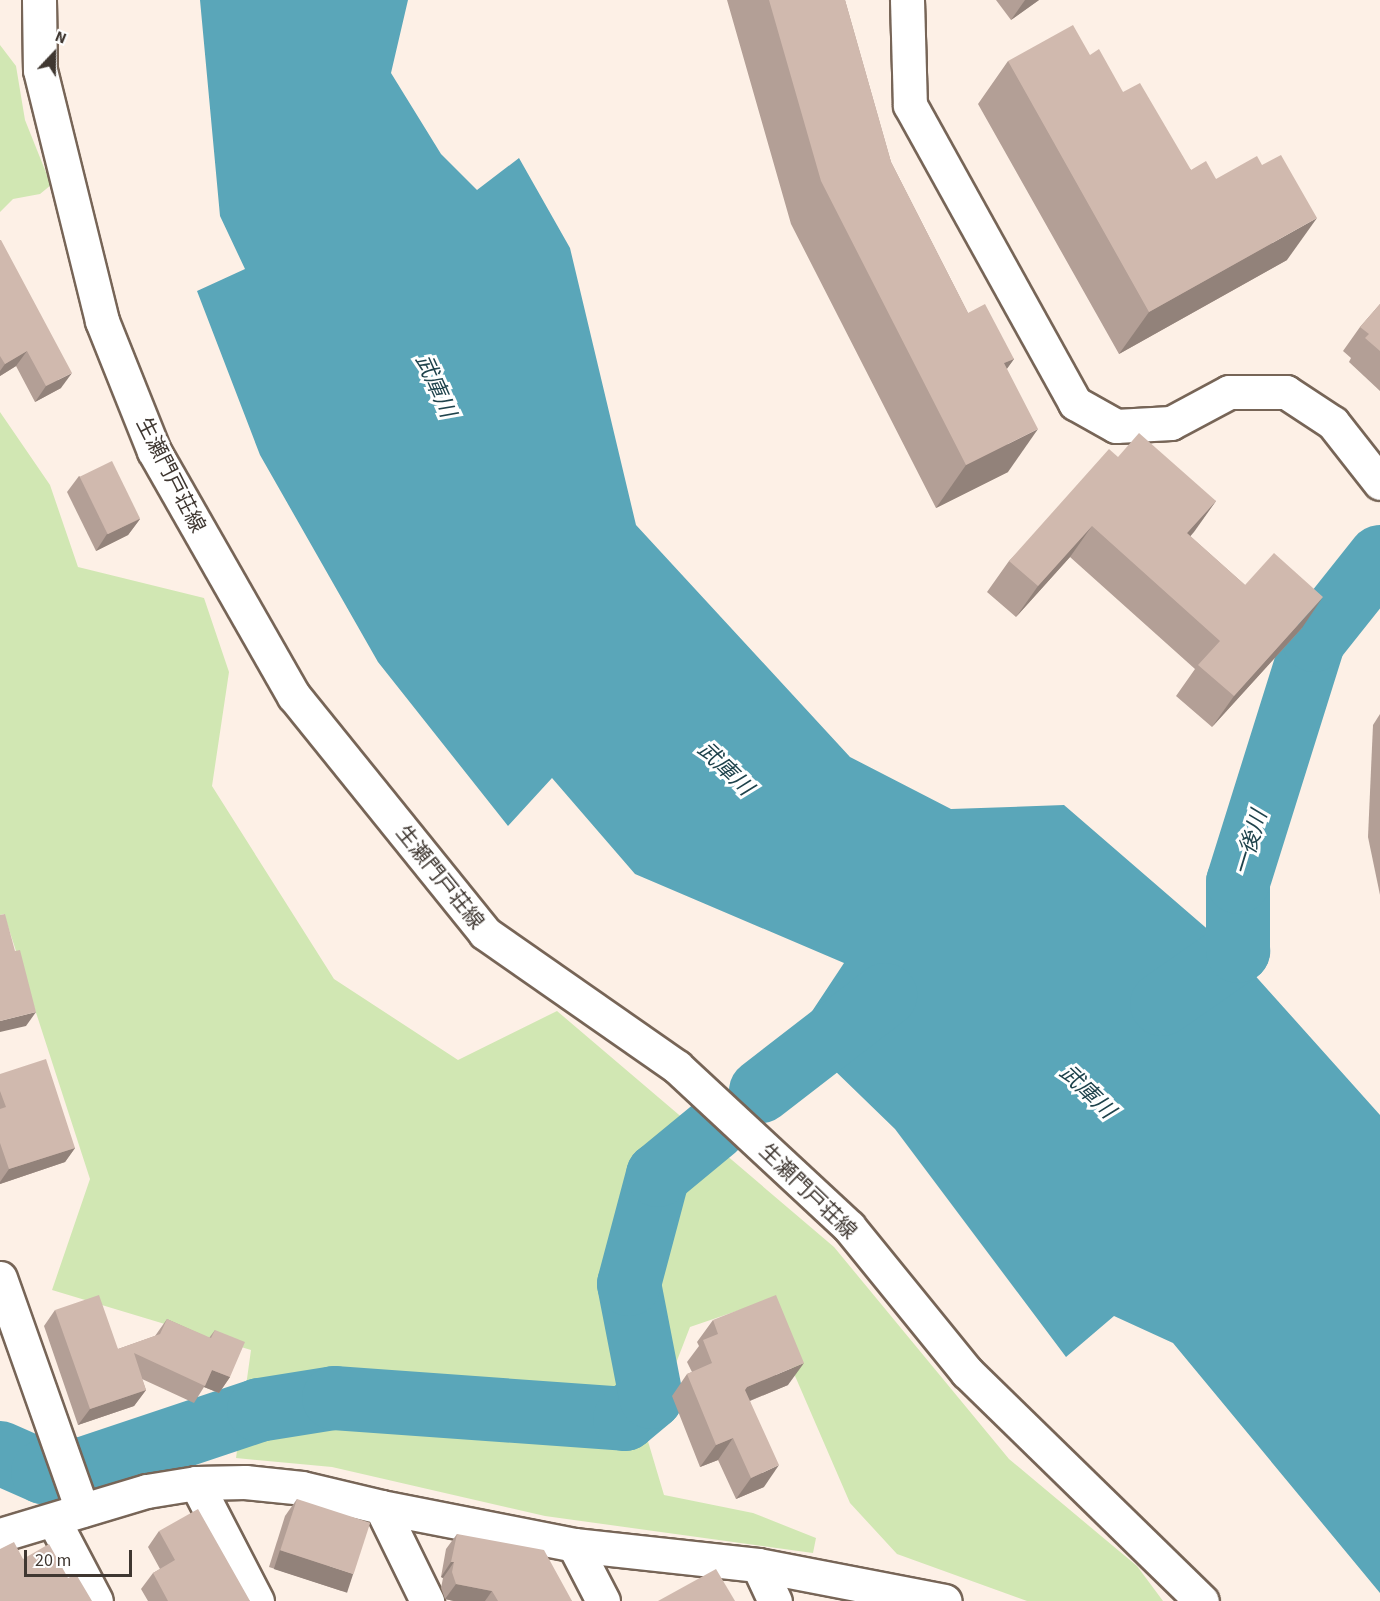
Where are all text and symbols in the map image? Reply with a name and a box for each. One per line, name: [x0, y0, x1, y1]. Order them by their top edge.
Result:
north arrow: [24, 24, 84, 84]
text: N: [52, 25, 70, 49]
water label: 武庫川: [410, 350, 460, 422]
street label: 生瀬門戸荘線: [131, 413, 211, 537]
water label: 武庫川: [692, 737, 758, 801]
water label: 一後川: [1229, 808, 1273, 878]
street label: 生瀬門戸荘線: [391, 820, 489, 934]
water label: 武庫川: [1054, 1060, 1120, 1124]
street label: 生瀬門戸荘線: [754, 1138, 862, 1244]
scale bar: [27, 1538, 135, 1576]
text: 20 m: [35, 1548, 71, 1573]

